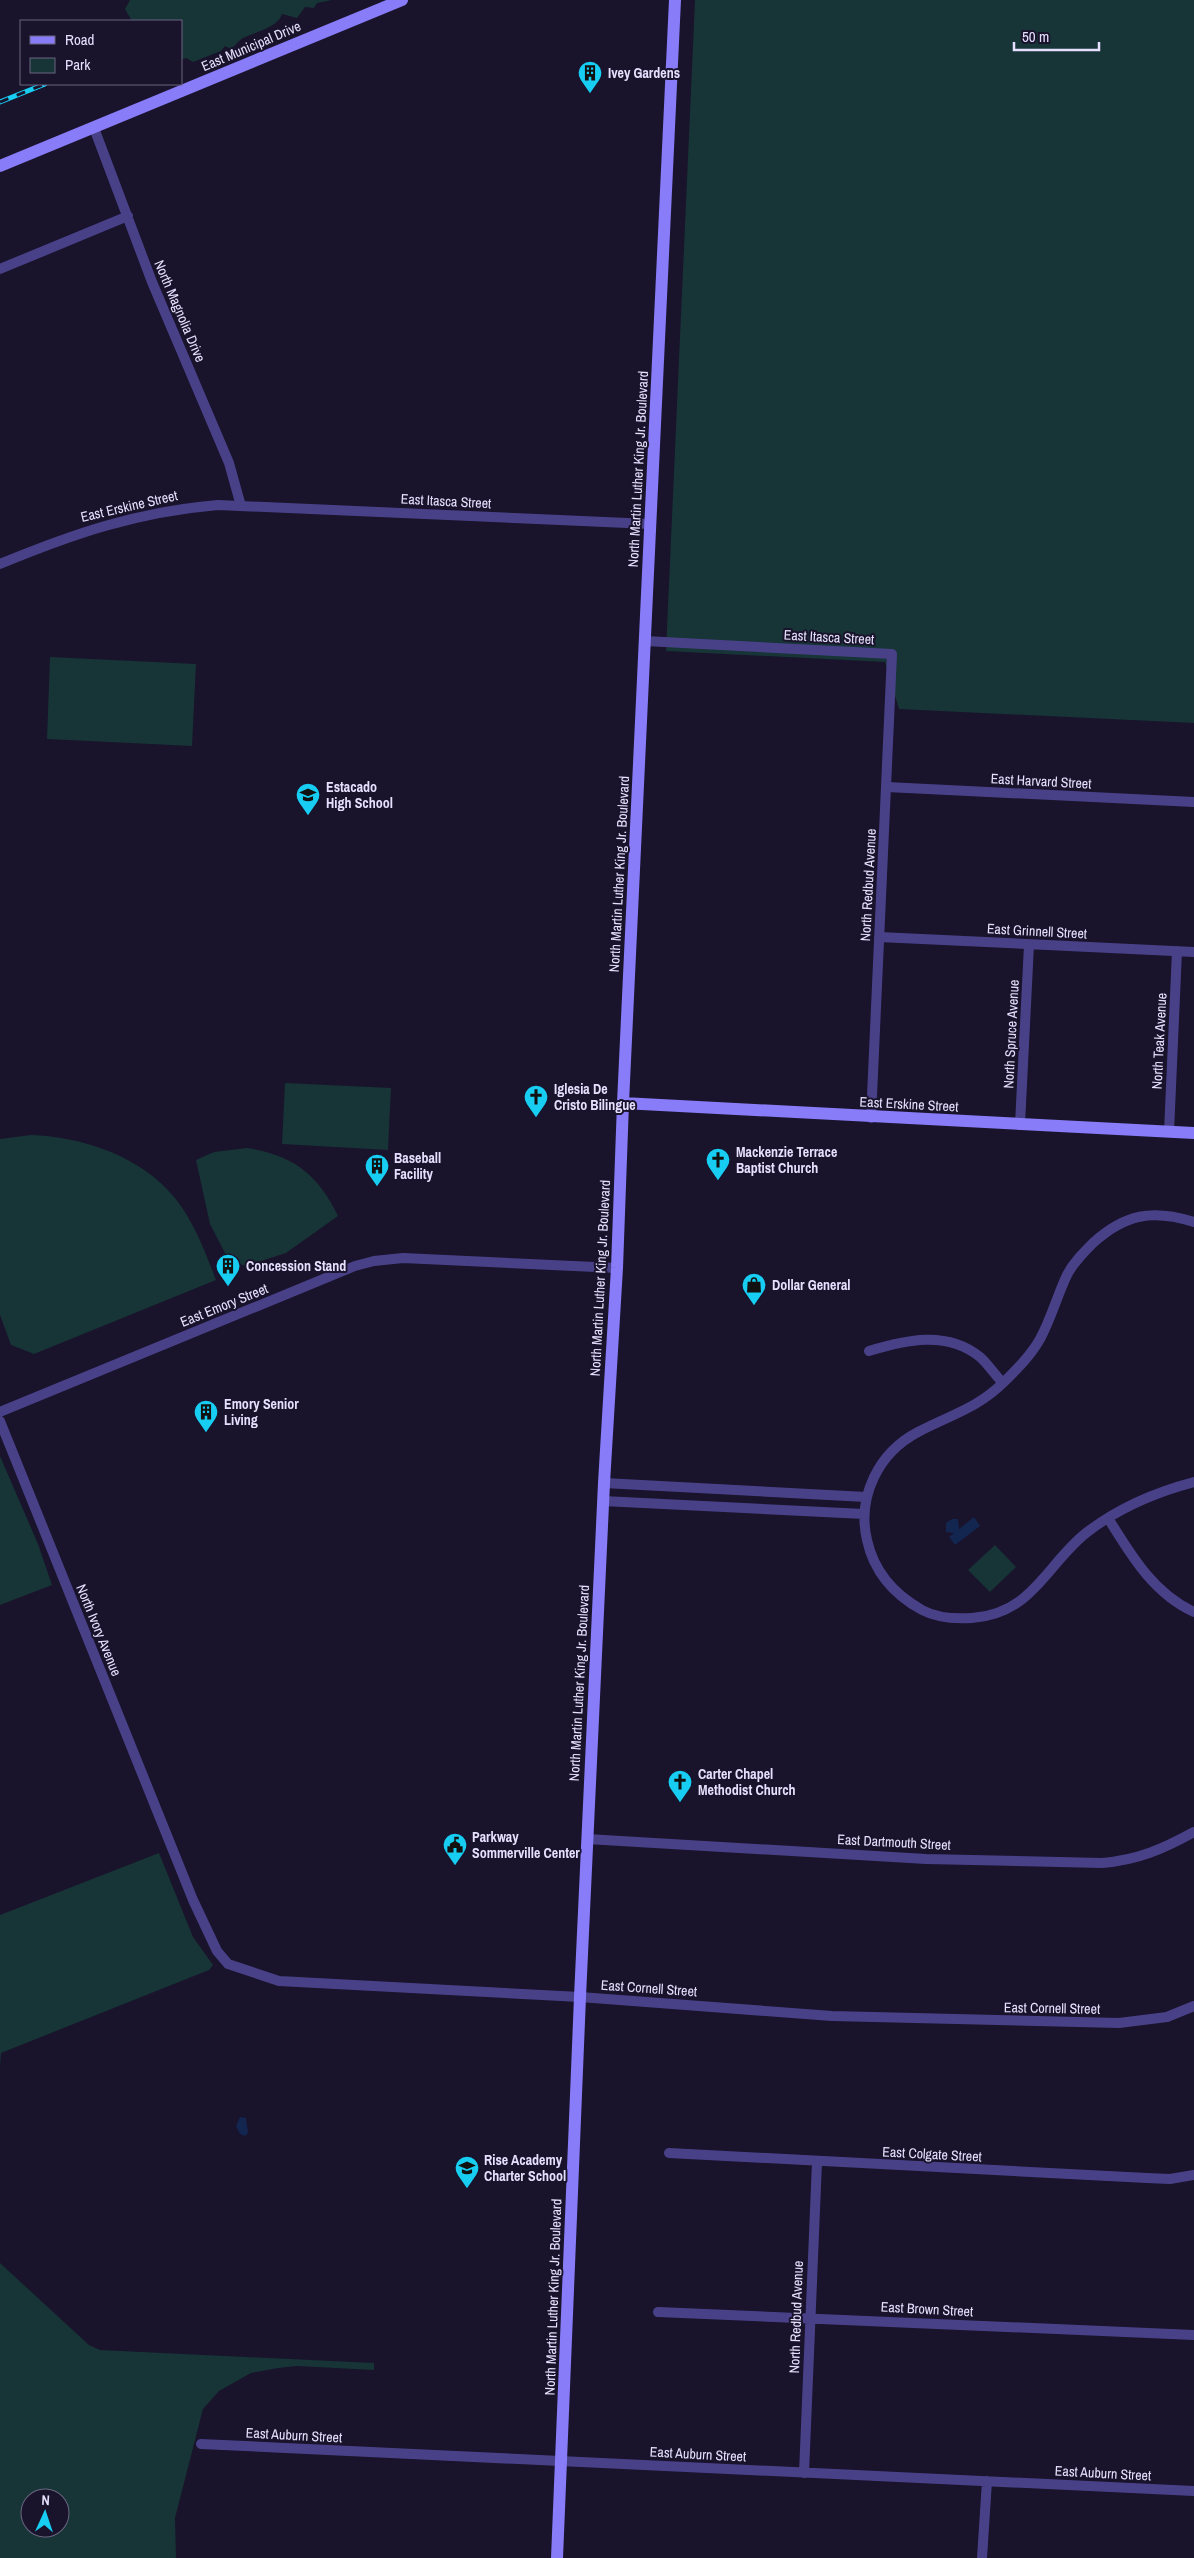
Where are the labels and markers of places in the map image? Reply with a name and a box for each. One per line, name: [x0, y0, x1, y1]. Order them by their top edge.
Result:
building icon: Ivey Gardens: [577, 60, 603, 94]
place label: Ivey Gardens: [608, 64, 680, 82]
place label: Estacado High School: [326, 778, 393, 812]
school or university icon: Estacado High School: [295, 782, 321, 816]
place label: Iglesia De Cristo Bilingue: [554, 1080, 636, 1114]
church icon: Iglesia De Cristo Bilingue: [523, 1084, 549, 1118]
place label: Mackenzie Terrace Baptist Church: [736, 1143, 837, 1177]
church icon: Mackenzie Terrace Baptist Church: [705, 1147, 731, 1181]
place label: Baseball Facility: [394, 1149, 441, 1183]
building icon: Baseball Facility: [364, 1153, 390, 1187]
building icon: Concession Stand: [215, 1253, 241, 1287]
place label: Concession Stand: [246, 1257, 346, 1275]
shop icon: Dollar General: [741, 1272, 767, 1306]
place label: Dollar General: [772, 1276, 850, 1294]
place label: Emory Senior Living: [224, 1395, 299, 1429]
building icon: Emory Senior Living: [193, 1399, 219, 1433]
place label: Carter Chapel Methodist Church: [698, 1765, 796, 1799]
church icon: Carter Chapel Methodist Church: [667, 1769, 693, 1803]
place label: Parkway Sommerville Center: [472, 1828, 580, 1862]
public building icon: Parkway Sommerville Center: [442, 1832, 468, 1866]
place label: Rise Academy Charter School: [484, 2151, 566, 2185]
school or university icon: Rise Academy Charter School: [454, 2155, 480, 2189]

